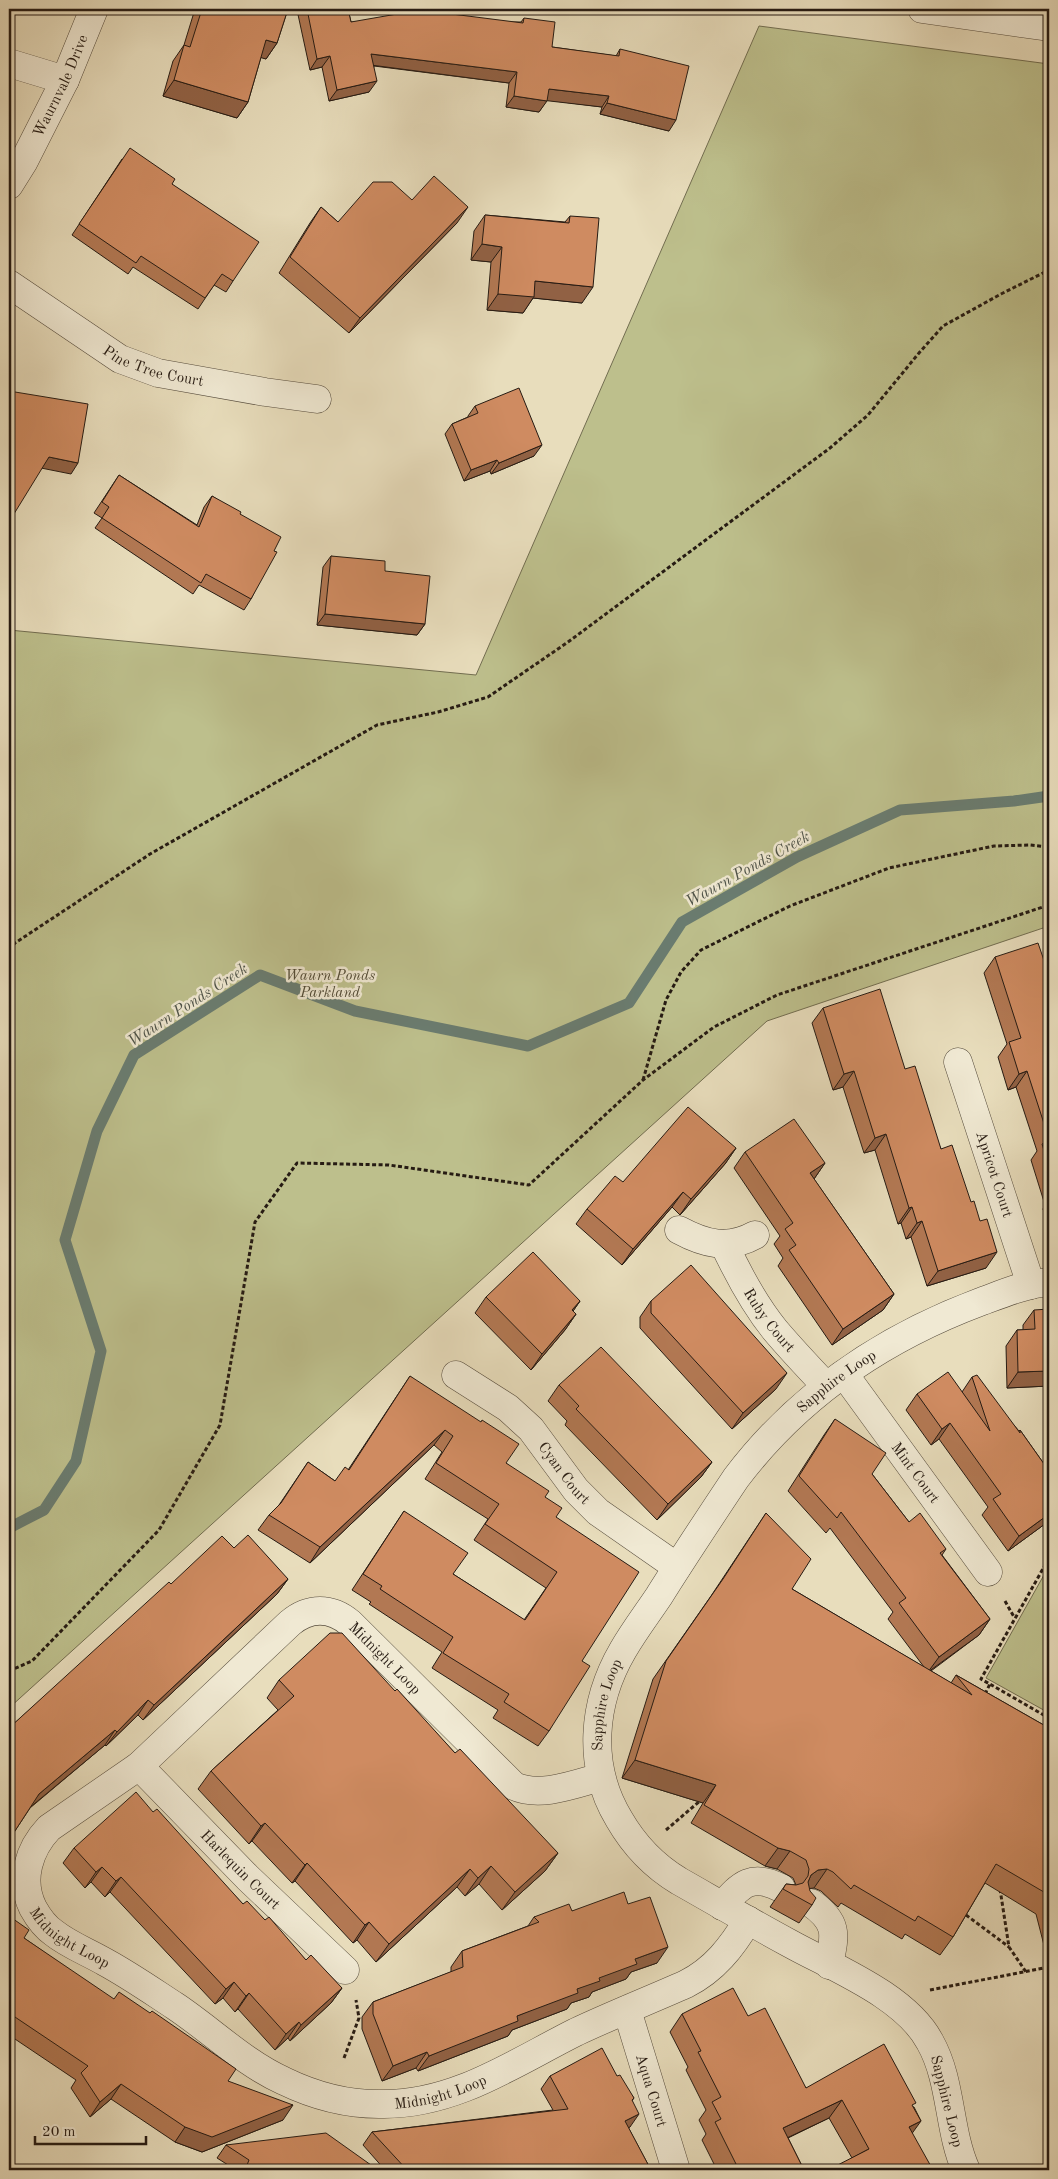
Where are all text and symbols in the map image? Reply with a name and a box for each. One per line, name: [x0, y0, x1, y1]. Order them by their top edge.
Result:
street label: Waurnvale Drive: [31, 33, 92, 140]
street label: Pine Tree Court: [100, 344, 205, 390]
water label: Waurn Ponds Creek: [683, 829, 813, 911]
water label: Waurn Ponds Creek: [125, 961, 251, 1050]
park label: Waurn Ponds Parkland: [285, 969, 375, 1001]
street label: Apricot Court: [972, 1130, 1014, 1220]
street label: Ruby Court: [740, 1286, 797, 1356]
street label: Sapphire Loop: [795, 1348, 879, 1417]
street label: Cyan Court: [535, 1440, 592, 1508]
street label: Mint Court: [888, 1440, 942, 1507]
street label: Midnight Loop: [345, 1620, 423, 1698]
street label: Sapphire Loop: [591, 1657, 626, 1751]
street label: Harlequin Court: [197, 1828, 282, 1913]
street label: Midnight Loop: [26, 1905, 112, 1972]
street label: Aqua Court: [632, 2052, 668, 2129]
street label: Sapphire Loop: [927, 2054, 964, 2149]
street label: Midnight Loop: [394, 2073, 489, 2113]
scale bar: [35, 2114, 146, 2146]
text: 20 m: [42, 2125, 76, 2140]

